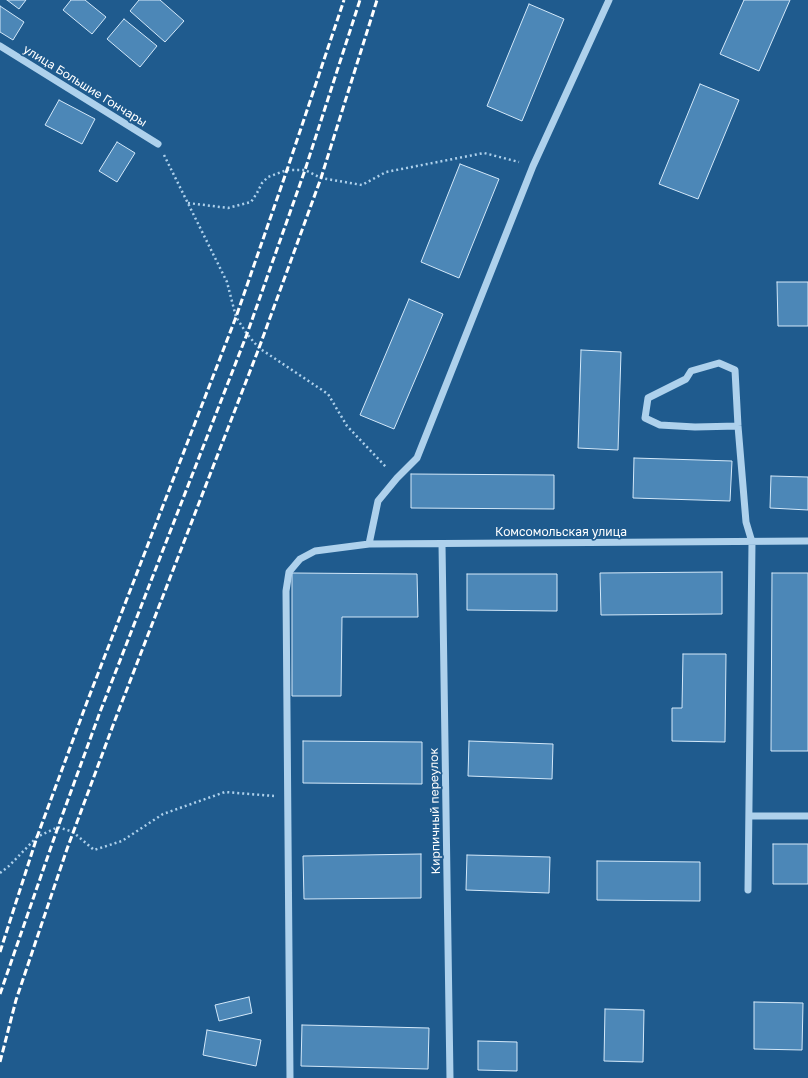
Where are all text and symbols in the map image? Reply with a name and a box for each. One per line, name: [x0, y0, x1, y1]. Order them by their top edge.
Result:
street label: улица Большие Гончары: [21, 42, 149, 130]
street label: Комсомольская улица: [495, 525, 627, 539]
street label: Кирпичный переулок: [427, 748, 443, 874]

